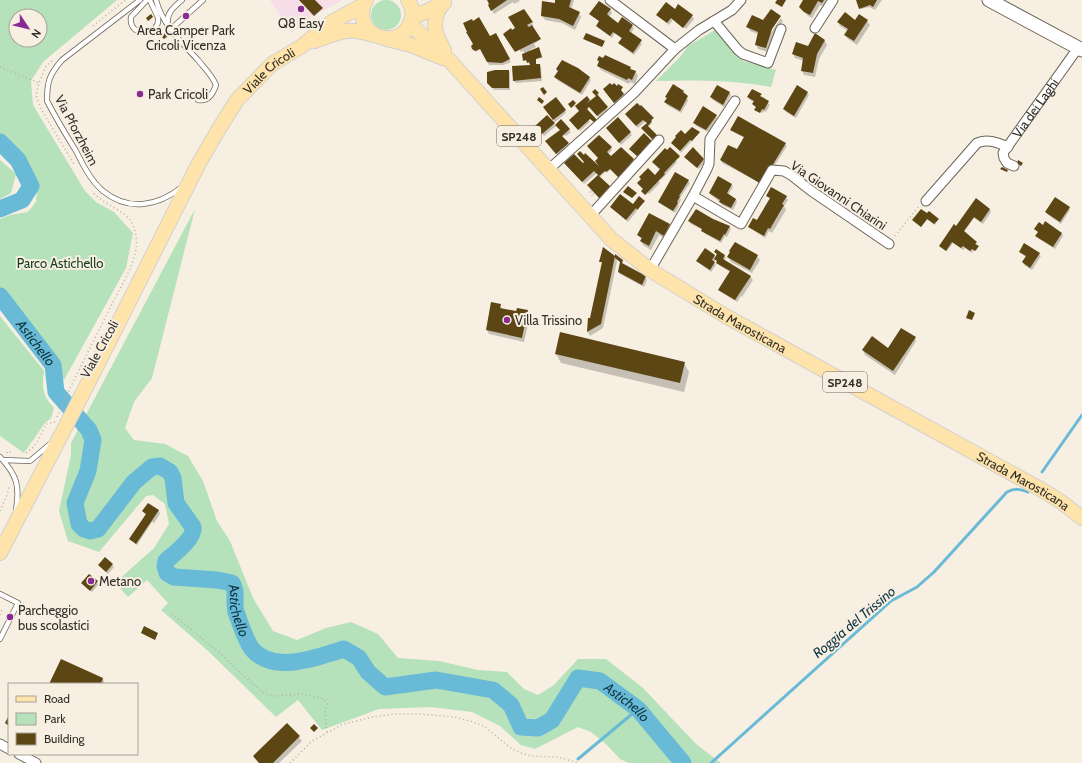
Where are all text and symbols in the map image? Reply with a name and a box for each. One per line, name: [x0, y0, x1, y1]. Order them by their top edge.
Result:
marker: Q8 Easy: [296, 4, 306, 14]
north arrow: [8, 8, 48, 48]
marker: Area Camper Park Cricoli Vicenza: [181, 11, 191, 21]
place label: Q8 Easy: [278, 15, 325, 31]
place label: Area Camper Park Cricoli Vicenza: [137, 22, 235, 53]
text: N: [28, 27, 44, 41]
street label: Viale Cricoli: [239, 44, 298, 97]
street label: Via dei Laghi: [1009, 75, 1062, 141]
place label: Park Cricoli: [148, 86, 208, 102]
marker: Park Cricoli: [135, 89, 145, 99]
street label: Via Pforzheim: [52, 92, 102, 168]
road number: SP248: [497, 126, 541, 146]
street label: Via Giovanni Chiarini: [788, 157, 890, 233]
park label: Parco Astichello: [17, 255, 103, 271]
street label: Strada Marosticana: [691, 290, 790, 356]
place label: Villa Trissino: [515, 312, 582, 328]
water label: Astichello: [12, 315, 59, 370]
marker: Villa Trissino: [502, 315, 512, 325]
street label: Viale Cricoli: [77, 317, 121, 381]
road number: SP248: [823, 372, 867, 392]
street label: Strada Marosticana: [974, 448, 1074, 514]
place label: Metano: [99, 573, 141, 589]
marker: Metano: [86, 576, 96, 586]
water label: Astichello: [224, 581, 253, 639]
water label: Roggia del Trissino: [809, 582, 899, 662]
place label: Parcheggio bus scolastici: [18, 602, 89, 633]
marker: Parcheggio bus scolastici: [5, 612, 15, 622]
water label: Astichello: [600, 678, 654, 725]
legend: [8, 683, 138, 755]
text: Road: [44, 691, 70, 706]
text: Park: [44, 711, 66, 726]
text: Building: [44, 731, 86, 746]

